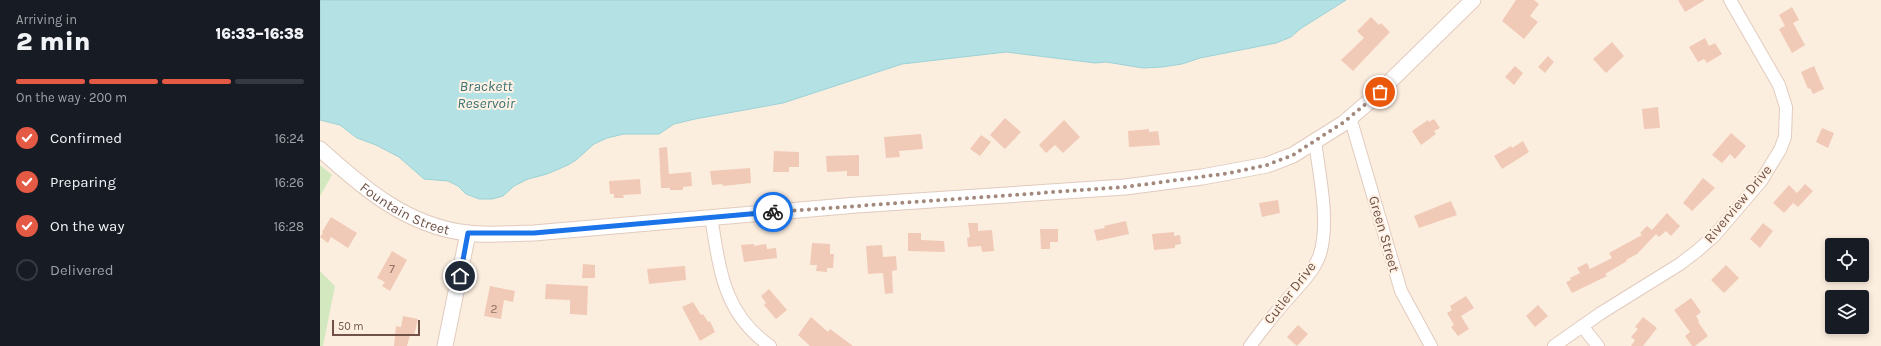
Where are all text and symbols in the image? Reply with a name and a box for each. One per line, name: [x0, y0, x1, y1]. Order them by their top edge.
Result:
text: Arriving in: [16, 12, 77, 27]
text: 16:33–16:38: [216, 25, 304, 43]
text: 2 min: [16, 26, 91, 57]
pin: [1363, 75, 1397, 109]
water label: Brackett Reservoir: [457, 77, 516, 112]
icon: bag: [1369, 81, 1391, 103]
text: On the way · 200 m: [16, 90, 127, 105]
icon: check: [16, 127, 38, 149]
text: Confirmed: [50, 129, 122, 147]
text: 16:24: [274, 131, 304, 146]
street label: Riverview Drive: [1700, 162, 1776, 246]
icon: check: [16, 171, 38, 193]
text: Preparing: [50, 173, 116, 191]
text: 16:26: [274, 175, 304, 190]
street label: Fountain Street: [357, 178, 451, 238]
courier: [753, 192, 793, 232]
street label: Green Street: [1365, 194, 1403, 274]
icon: bike: [762, 201, 784, 223]
icon: check: [16, 215, 38, 237]
text: On the way: [50, 217, 124, 235]
text: 16:28: [274, 219, 304, 234]
map controls: [1825, 238, 1869, 334]
button: locate: [1825, 238, 1869, 282]
street label: Cutler Drive: [1260, 258, 1320, 328]
pin: [443, 259, 477, 293]
text: Delivered: [50, 261, 114, 279]
house number: 7: [389, 262, 395, 276]
icon: home: [449, 265, 471, 287]
button: layers: [1825, 290, 1869, 334]
house number: 2: [491, 302, 498, 316]
scale bar: [332, 318, 420, 337]
text: 50 m: [338, 320, 364, 333]

